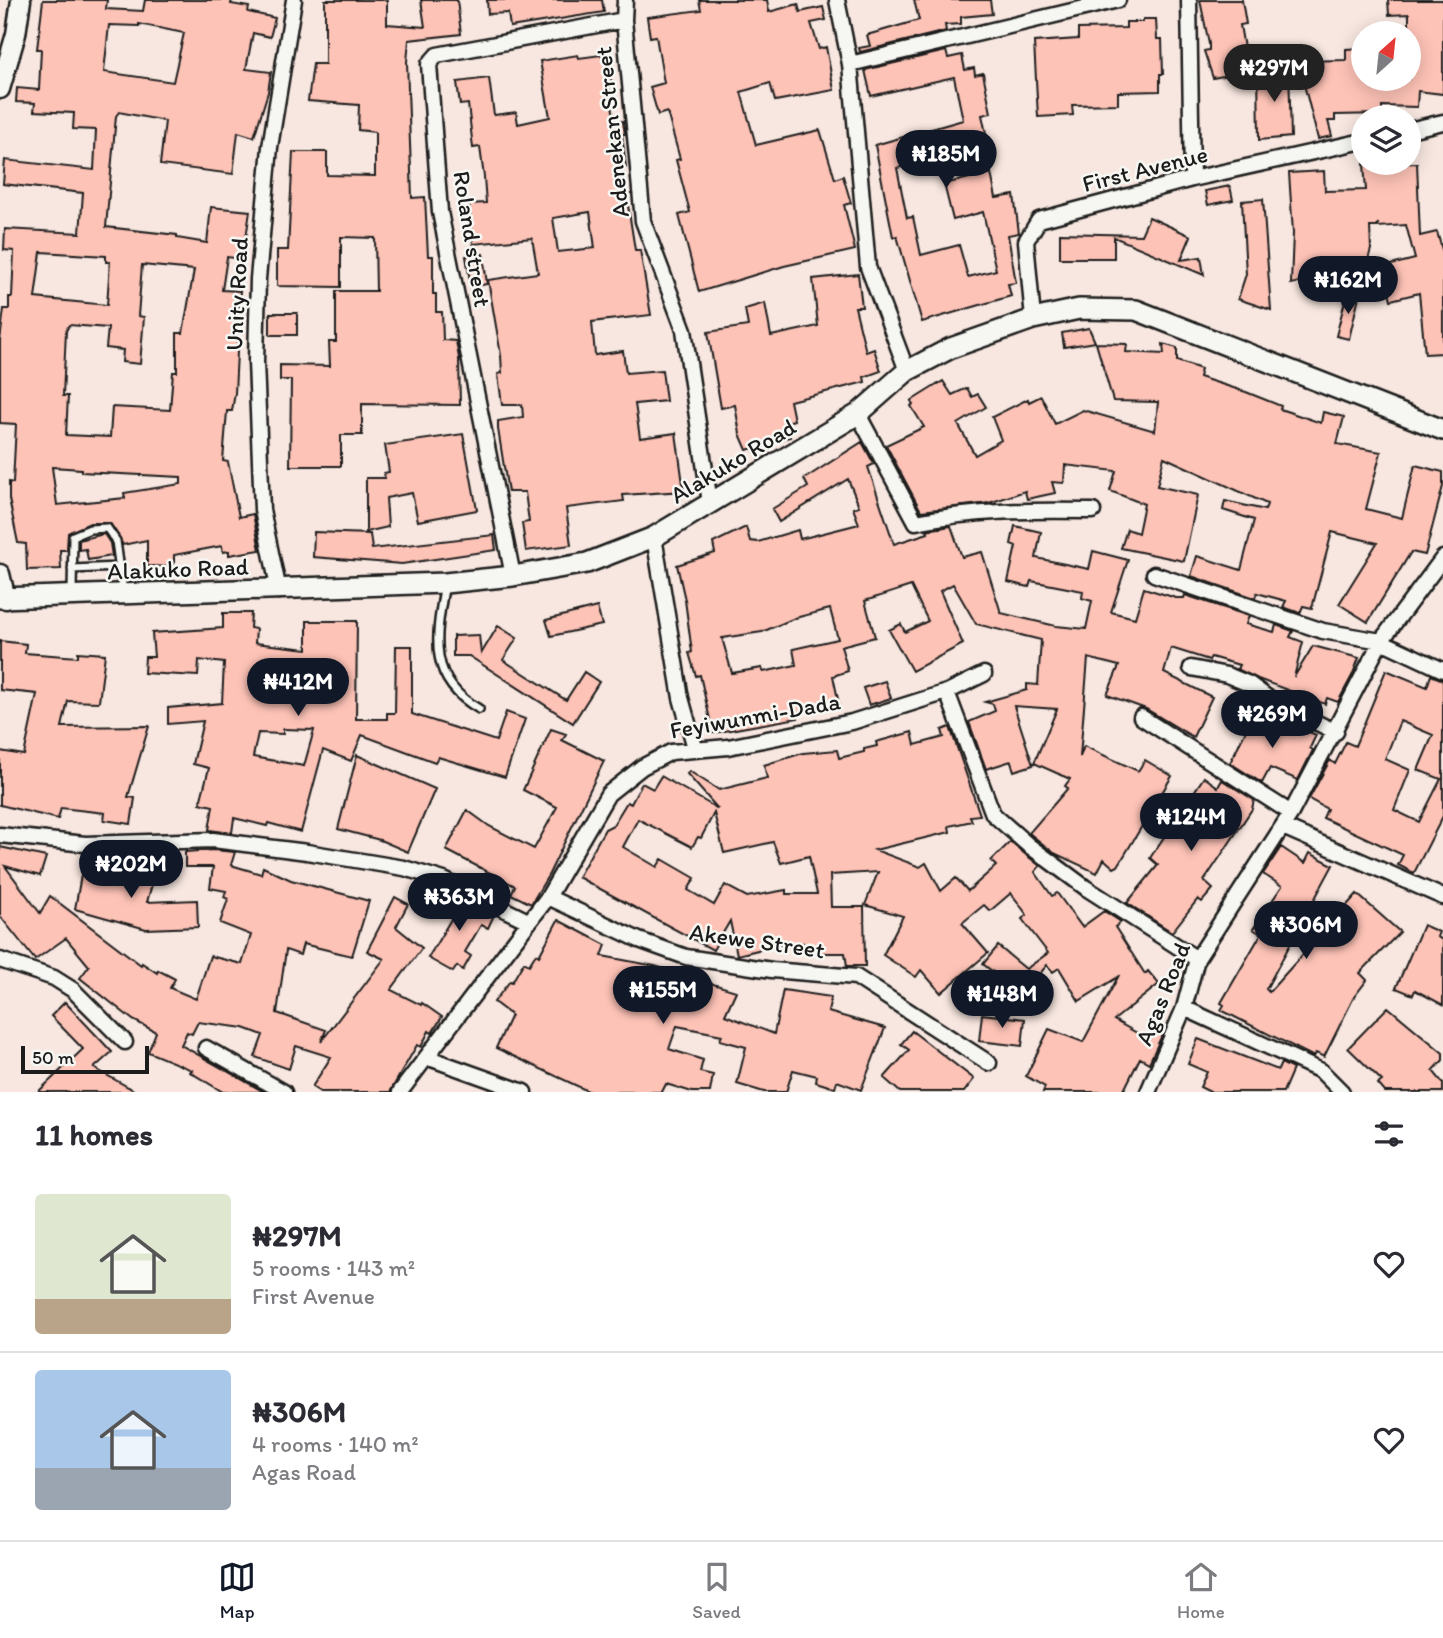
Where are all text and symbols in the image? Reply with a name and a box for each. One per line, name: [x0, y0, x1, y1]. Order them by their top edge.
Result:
north arrow: [1351, 21, 1421, 91]
map controls: [1351, 21, 1421, 175]
pin: ₦297M: [1225, 44, 1323, 104]
street label: Adenekan Street: [588, 45, 635, 219]
text: ₦297M: [1240, 53, 1308, 81]
button: layers: [1351, 105, 1421, 175]
pin: ₦185M: [897, 130, 995, 190]
text: ₦185M: [912, 139, 980, 167]
street label: First Avenue: [1079, 139, 1211, 198]
street label: Roland street: [447, 169, 498, 309]
street label: Unity Road: [219, 236, 254, 352]
pin: ₦162M: [1299, 256, 1397, 316]
text: ₦162M: [1314, 265, 1382, 293]
street label: Alakuko Road: [665, 412, 801, 509]
street label: Alakuko Road: [107, 552, 249, 585]
pin: ₦412M: [249, 658, 347, 718]
text: ₦412M: [263, 667, 333, 695]
street label: Feyiwunmi-Dada: [667, 686, 843, 745]
pin: ₦269M: [1223, 690, 1321, 750]
text: ₦269M: [1237, 699, 1307, 727]
pin: ₦124M: [1142, 794, 1240, 853]
text: ₦124M: [1156, 802, 1226, 830]
pin: ₦202M: [82, 841, 180, 900]
text: ₦202M: [95, 849, 167, 877]
pin: ₦363M: [410, 874, 508, 933]
text: ₦363M: [424, 882, 494, 910]
pin: ₦306M: [1257, 902, 1355, 961]
text: ₦306M: [1270, 910, 1342, 938]
street label: Akewe Street: [688, 917, 827, 964]
street label: Agas Road: [1129, 938, 1196, 1050]
pin: ₦155M: [614, 967, 712, 1026]
pin: ₦148M: [953, 970, 1051, 1030]
text: ₦155M: [629, 975, 697, 1003]
text: ₦148M: [967, 979, 1037, 1007]
scale bar: [21, 1043, 149, 1075]
text: 50 m: [32, 1046, 74, 1069]
icon: filters: [1370, 1115, 1408, 1153]
text: 11 homes: [35, 1116, 153, 1153]
text: ₦297M: [252, 1217, 342, 1254]
icon: home: [91, 1222, 175, 1306]
icon: heart: [1370, 1245, 1408, 1283]
text: 5 rooms · 143 m²: [252, 1254, 415, 1282]
text: First Avenue: [252, 1282, 375, 1310]
text: ₦306M: [252, 1393, 346, 1430]
icon: home: [91, 1398, 175, 1482]
icon: heart: [1370, 1421, 1408, 1459]
text: 4 rooms · 140 m²: [252, 1430, 419, 1458]
text: Agas Road: [252, 1458, 356, 1486]
tab: Map: [218, 1558, 256, 1623]
tab: Saved: [692, 1558, 741, 1623]
tab: Home: [1177, 1558, 1225, 1623]

